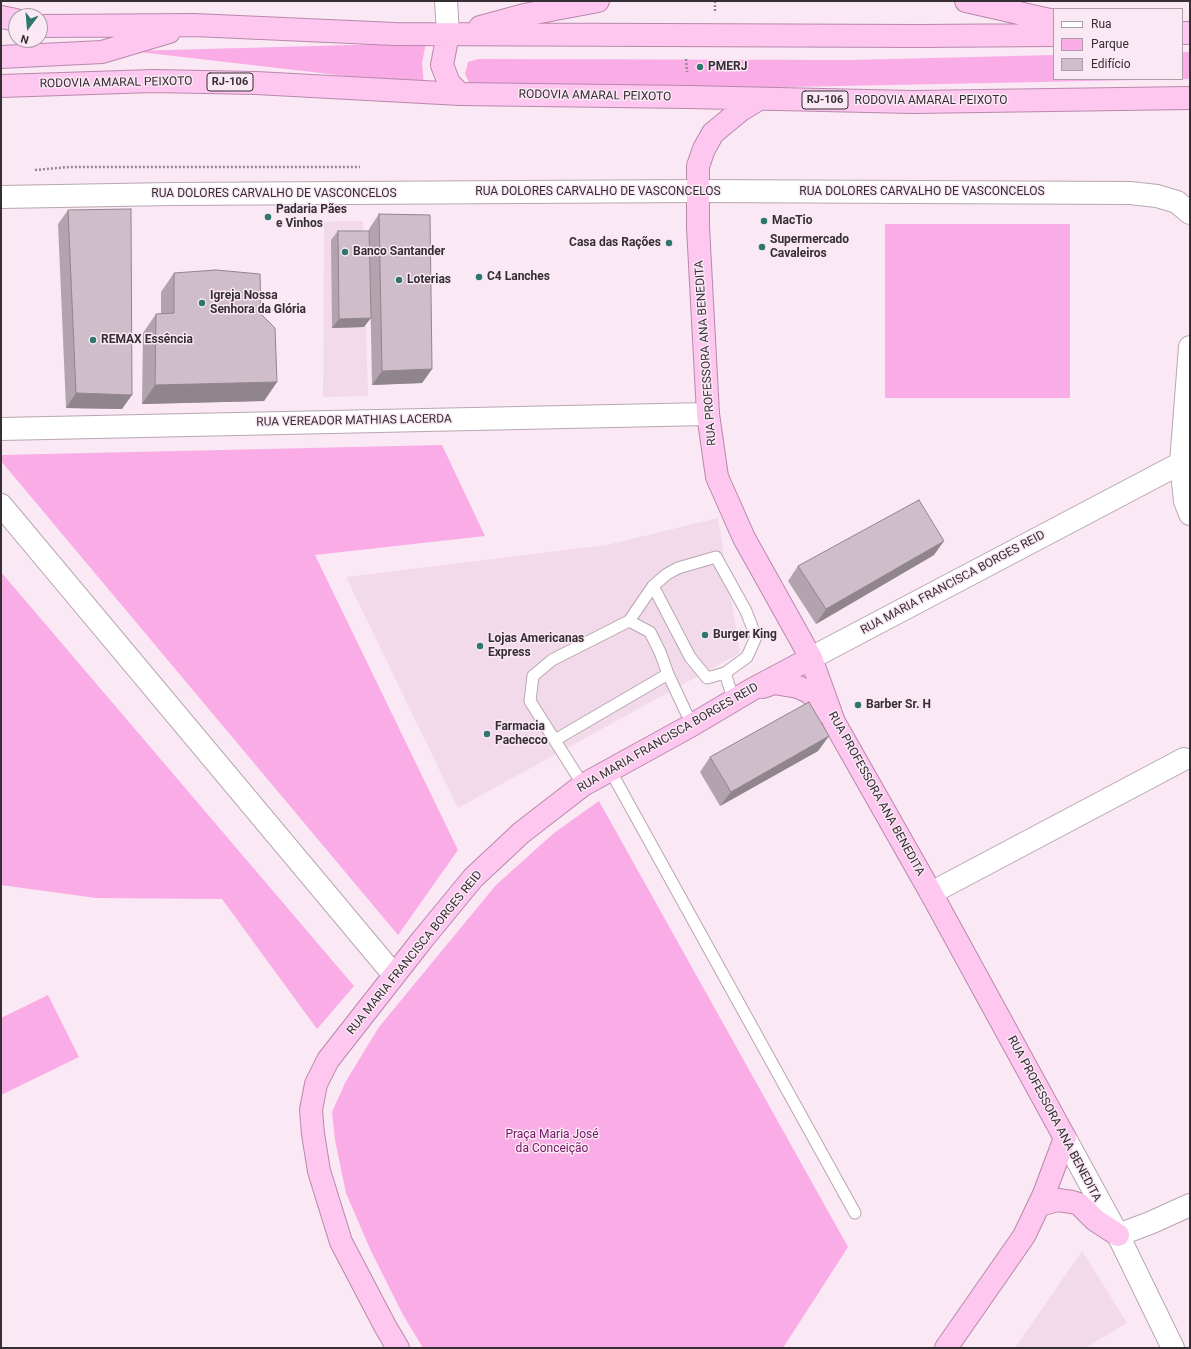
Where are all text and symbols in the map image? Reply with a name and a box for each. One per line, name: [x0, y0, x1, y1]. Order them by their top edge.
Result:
north arrow: [8, 8, 48, 48]
legend: [1053, 8, 1183, 80]
text: Rua: [1091, 17, 1112, 31]
text: N: [19, 32, 30, 46]
text: Parque: [1091, 37, 1129, 51]
text: Edifício: [1091, 57, 1131, 71]
place label: PMERJ: [708, 60, 747, 74]
marker: PMERJ: [695, 62, 705, 72]
road number: RJ-106: [207, 73, 253, 91]
street label: RODOVIA AMARAL PEIXOTO: [39, 74, 193, 92]
street label: RODOVIA AMARAL PEIXOTO: [518, 87, 672, 105]
road number: RJ-106: [802, 91, 848, 109]
street label: RODOVIA AMARAL PEIXOTO: [855, 94, 1007, 108]
street label: RUA DOLORES CARVALHO DE VASCONCELOS: [475, 185, 721, 199]
street label: RUA DOLORES CARVALHO DE VASCONCELOS: [799, 185, 1045, 199]
street label: RUA DOLORES CARVALHO DE VASCONCELOS: [151, 187, 397, 201]
place label: Padaria Pães e Vinhos: [276, 203, 347, 231]
marker: Padaria Pães e Vinhos: [263, 212, 273, 222]
place label: MacTio: [772, 214, 813, 228]
marker: MacTio: [759, 216, 769, 226]
place label: Supermercado Cavaleiros: [770, 233, 849, 261]
place label: Casa das Rações: [569, 236, 661, 250]
marker: Casa das Rações: [664, 238, 674, 248]
marker: Supermercado Cavaleiros: [757, 242, 767, 252]
place label: Banco Santander: [353, 245, 445, 259]
marker: Banco Santander: [340, 247, 350, 257]
street label: RUA PROFESSORA ANA BENEDITA: [692, 260, 720, 446]
place label: C4 Lanches: [487, 270, 550, 284]
marker: C4 Lanches: [474, 272, 484, 282]
place label: Loterias: [407, 273, 451, 287]
marker: Loterias: [394, 275, 404, 285]
place label: Igreja Nossa Senhora da Glória: [210, 289, 306, 317]
marker: Igreja Nossa Senhora da Glória: [197, 298, 207, 308]
place label: REMAX Essência: [101, 333, 193, 347]
marker: REMAX Essência: [88, 335, 98, 345]
street label: RUA VEREADOR MATHIAS LACERDA: [256, 412, 452, 430]
street label: RUA MARIA FRANCISCA BORGES REID: [858, 528, 1048, 638]
place label: Burger King: [713, 628, 777, 642]
marker: Burger King: [700, 630, 710, 640]
place label: Lojas Americanas Express: [488, 632, 584, 660]
marker: Lojas Americanas Express: [475, 641, 485, 651]
street label: RUA MARIA FRANCISCA BORGES REID: [575, 680, 761, 796]
place label: Barber Sr. H: [866, 698, 931, 712]
marker: Barber Sr. H: [853, 700, 863, 710]
street label: RUA PROFESSORA ANA BENEDITA: [825, 709, 927, 879]
place label: Farmacia Pachecco: [495, 720, 548, 748]
marker: Farmacia Pachecco: [482, 729, 492, 739]
street label: RUA MARIA FRANCISCA BORGES REID: [344, 868, 486, 1038]
street label: RUA PROFESSORA ANA BENEDITA: [1004, 1034, 1104, 1204]
park label: Praça Maria José da Conceição: [505, 1128, 599, 1156]

